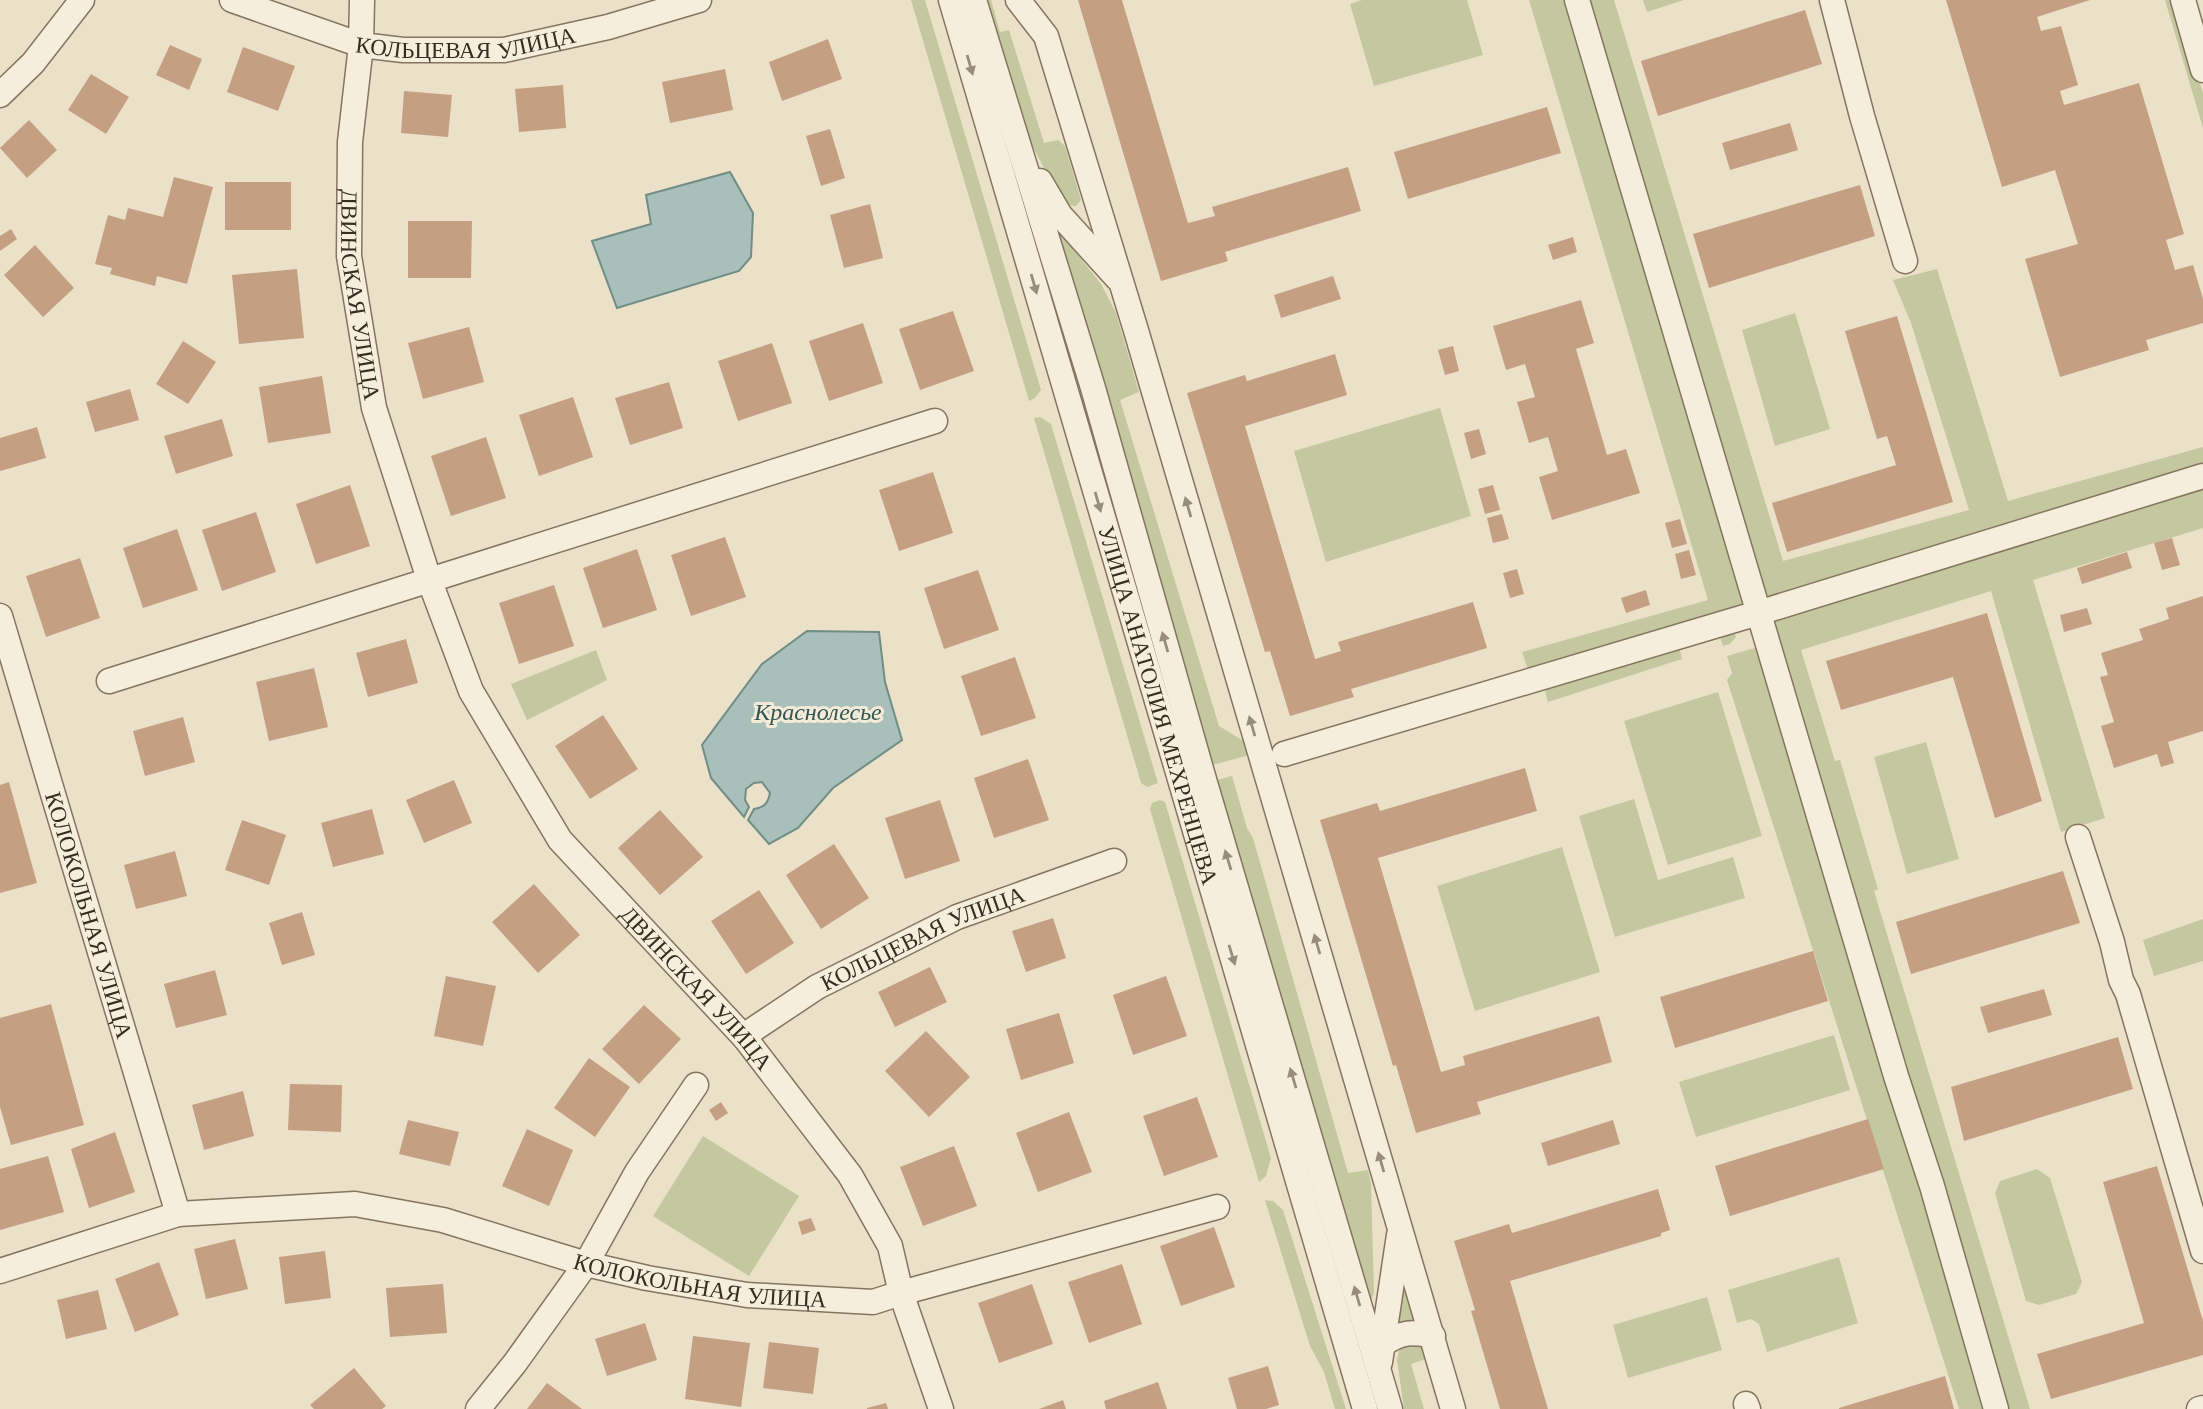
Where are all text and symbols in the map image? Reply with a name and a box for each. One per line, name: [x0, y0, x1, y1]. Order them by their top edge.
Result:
street label: КОЛЬЦЕВАЯ УЛИЦА: [354, 21, 578, 65]
one-way arrow: [965, 55, 976, 77]
street label: ДВИНСКАЯ УЛИЦА: [335, 189, 387, 402]
one-way arrow: [1030, 273, 1040, 294]
one-way arrow: [1094, 492, 1104, 513]
one-way arrow: [1182, 496, 1193, 518]
street label: УЛИЦА АНАТОЛИЯ МЕХРЕНЦЕВА: [1092, 522, 1224, 888]
one-way arrow: [1159, 631, 1169, 652]
water label: Краснолесье: [753, 697, 882, 726]
one-way arrow: [1246, 715, 1256, 736]
street label: КОЛОКОЛЬНАЯ УЛИЦА: [39, 788, 139, 1042]
one-way arrow: [1222, 849, 1232, 870]
street label: КОЛЬЦЕВАЯ УЛИЦА: [816, 880, 1029, 997]
street label: ДВИНСКАЯ УЛИЦА: [615, 900, 779, 1076]
one-way arrow: [1312, 933, 1322, 954]
one-way arrow: [1228, 945, 1238, 966]
one-way arrow: [1287, 1067, 1297, 1088]
one-way arrow: [1375, 1151, 1386, 1173]
street label: КОЛОКОЛЬНАЯ УЛИЦА: [570, 1247, 828, 1313]
one-way arrow: [1351, 1285, 1362, 1307]

